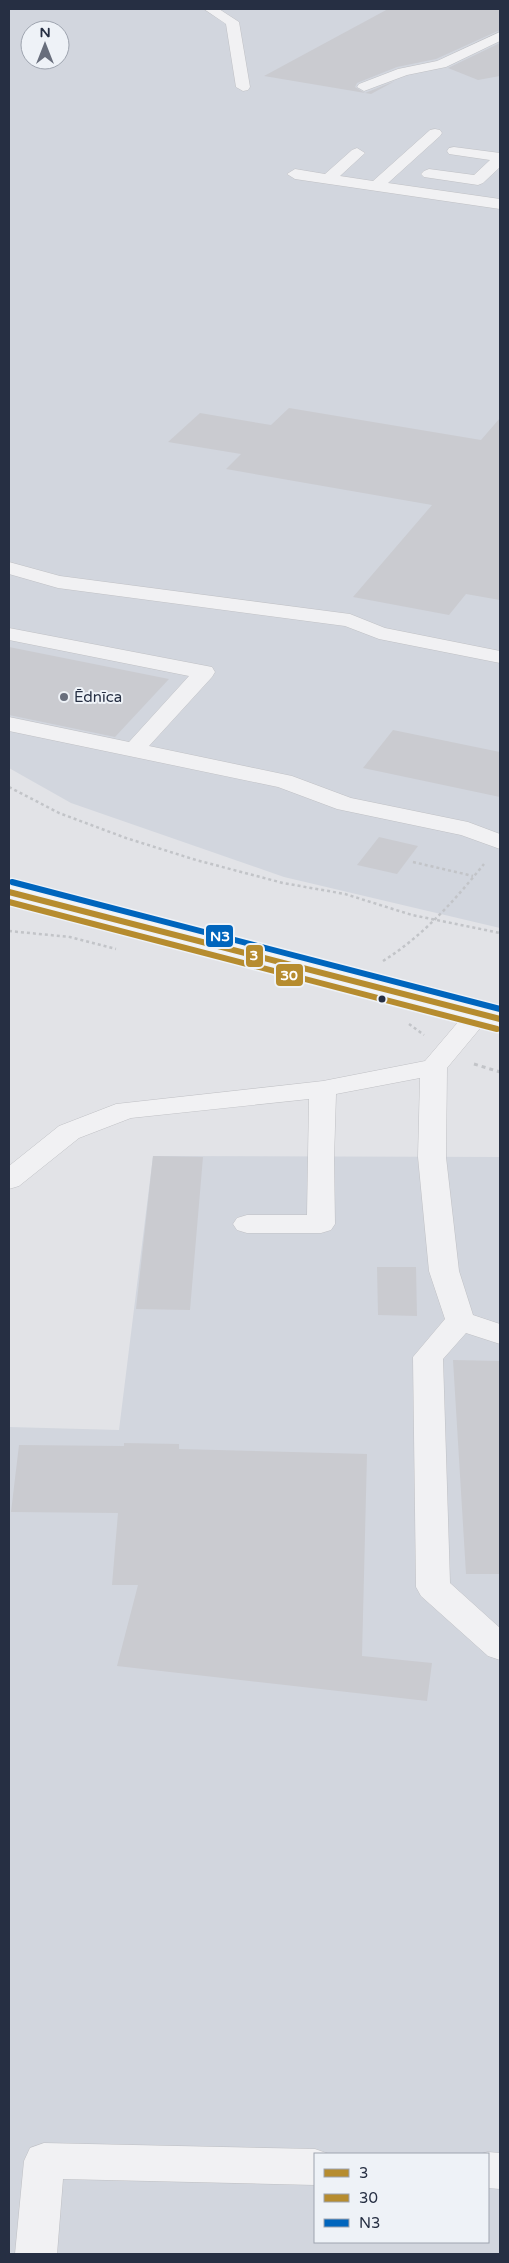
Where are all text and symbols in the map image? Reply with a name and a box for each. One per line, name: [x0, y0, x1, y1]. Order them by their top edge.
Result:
north arrow: [20, 20, 70, 70]
text: N: [39, 24, 51, 41]
place label: Ēdnīca: [74, 688, 122, 706]
marker: Ēdnīca: [58, 691, 70, 703]
line badge: N3: [205, 924, 234, 948]
text: N3: [210, 928, 230, 945]
line badge: 3: [245, 944, 264, 968]
text: 3: [250, 947, 259, 964]
line badge: 30: [275, 963, 304, 987]
text: 30: [280, 967, 298, 984]
unlabelled marker: [377, 994, 387, 1004]
legend: [314, 2153, 489, 2243]
text: 3: [359, 2164, 368, 2182]
text: 30: [359, 2189, 378, 2207]
text: N3: [359, 2214, 380, 2232]

